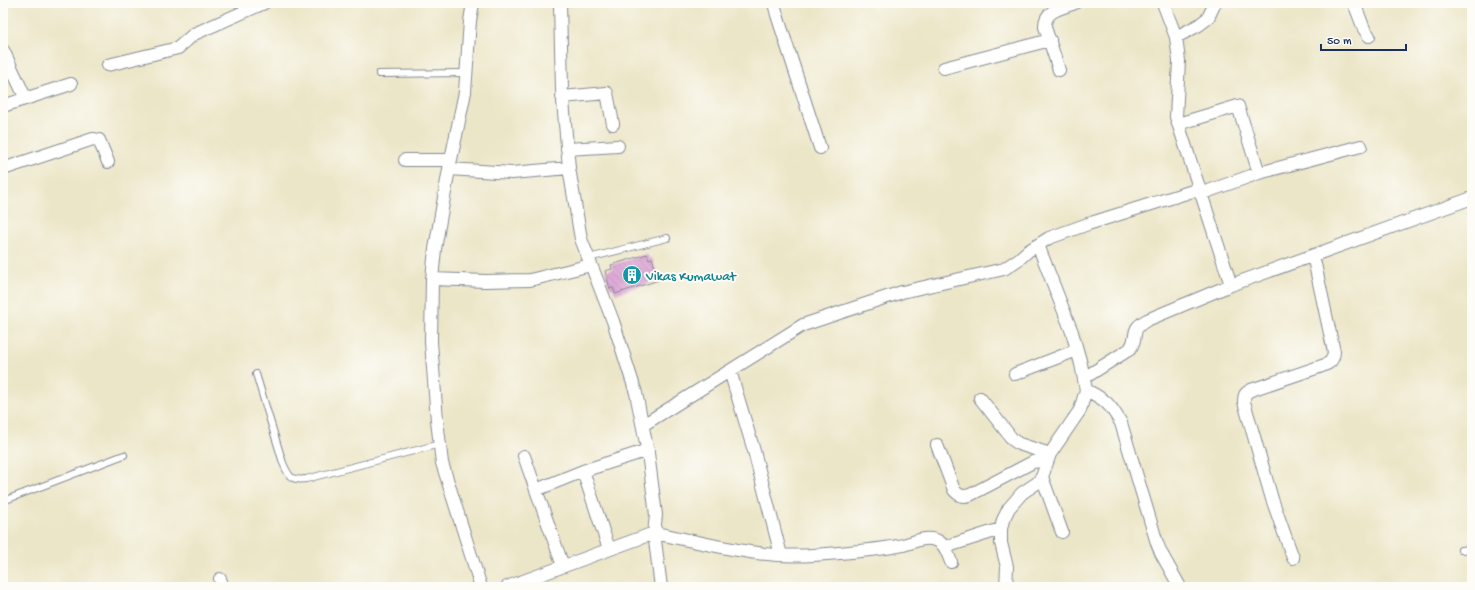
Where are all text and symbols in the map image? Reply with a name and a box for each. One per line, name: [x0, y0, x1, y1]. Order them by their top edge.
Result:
scale bar: [1321, 26, 1406, 52]
text: 50 m: [1327, 35, 1352, 49]
building icon: Vikas Kumawat: [621, 264, 643, 286]
place label: Vikas Kumawat: [645, 269, 737, 286]

